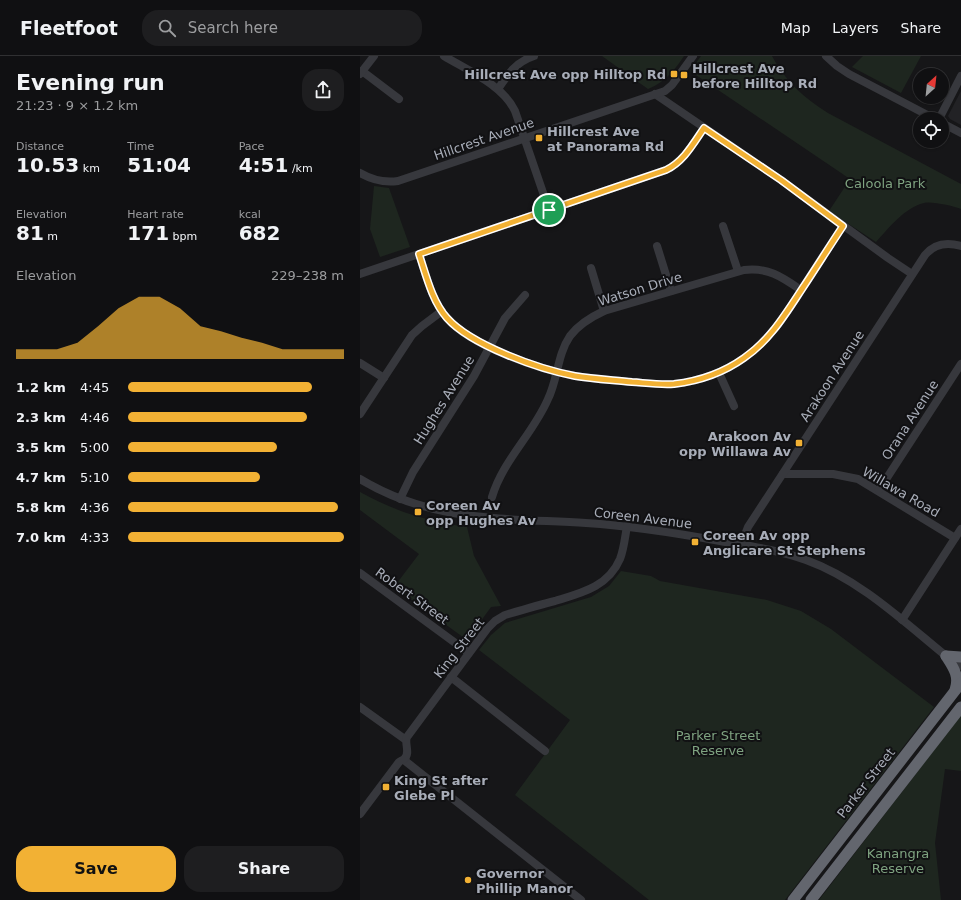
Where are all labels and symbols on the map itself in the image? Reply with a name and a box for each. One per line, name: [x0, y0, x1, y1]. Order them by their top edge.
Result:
place label: Hillcrest Ave before Hilltop Rd: [692, 61, 817, 91]
place label: Hillcrest Ave opp Hilltop Rd: [464, 67, 666, 82]
north arrow: [913, 68, 949, 104]
marker: Hillcrest Ave opp Hilltop Rd: [669, 69, 679, 79]
marker: Hillcrest Ave before Hilltop Rd: [679, 70, 689, 80]
street label: Hillcrest Avenue: [432, 115, 536, 163]
place label: Hillcrest Ave at Panorama Rd: [547, 124, 664, 154]
marker: Hillcrest Ave at Panorama Rd: [534, 133, 544, 143]
park label: Caloola Park: [845, 176, 926, 191]
pin: [532, 193, 566, 227]
street label: Watson Drive: [596, 269, 684, 309]
street label: Arakoon Avenue: [797, 328, 867, 424]
street label: Hughes Avenue: [411, 353, 477, 447]
street label: Orana Avenue: [879, 377, 941, 463]
place label: Arakoon Av opp Willawa Av: [679, 429, 792, 459]
marker: Arakoon Av opp Willawa Av: [794, 438, 804, 448]
street label: Willawa Road: [860, 464, 942, 520]
place label: Coreen Av opp Hughes Av: [426, 498, 536, 528]
street label: Coreen Avenue: [593, 505, 693, 531]
marker: Coreen Av opp Hughes Av: [413, 507, 423, 517]
place label: Coreen Av opp Anglicare St Stephens: [703, 528, 866, 558]
marker: Coreen Av opp Anglicare St Stephens: [690, 537, 700, 547]
street label: Robert Street: [373, 564, 451, 628]
street label: King Street: [431, 615, 487, 681]
park label: Parker Street Reserve: [676, 728, 760, 758]
street label: Parker Street: [834, 745, 898, 821]
place label: King St after Glebe Pl: [394, 773, 488, 803]
marker: King St after Glebe Pl: [381, 782, 391, 792]
park label: Kanangra Reserve: [867, 846, 929, 876]
place label: Governor Phillip Manor: [476, 866, 573, 896]
marker: Governor Phillip Manor: [463, 875, 473, 885]

